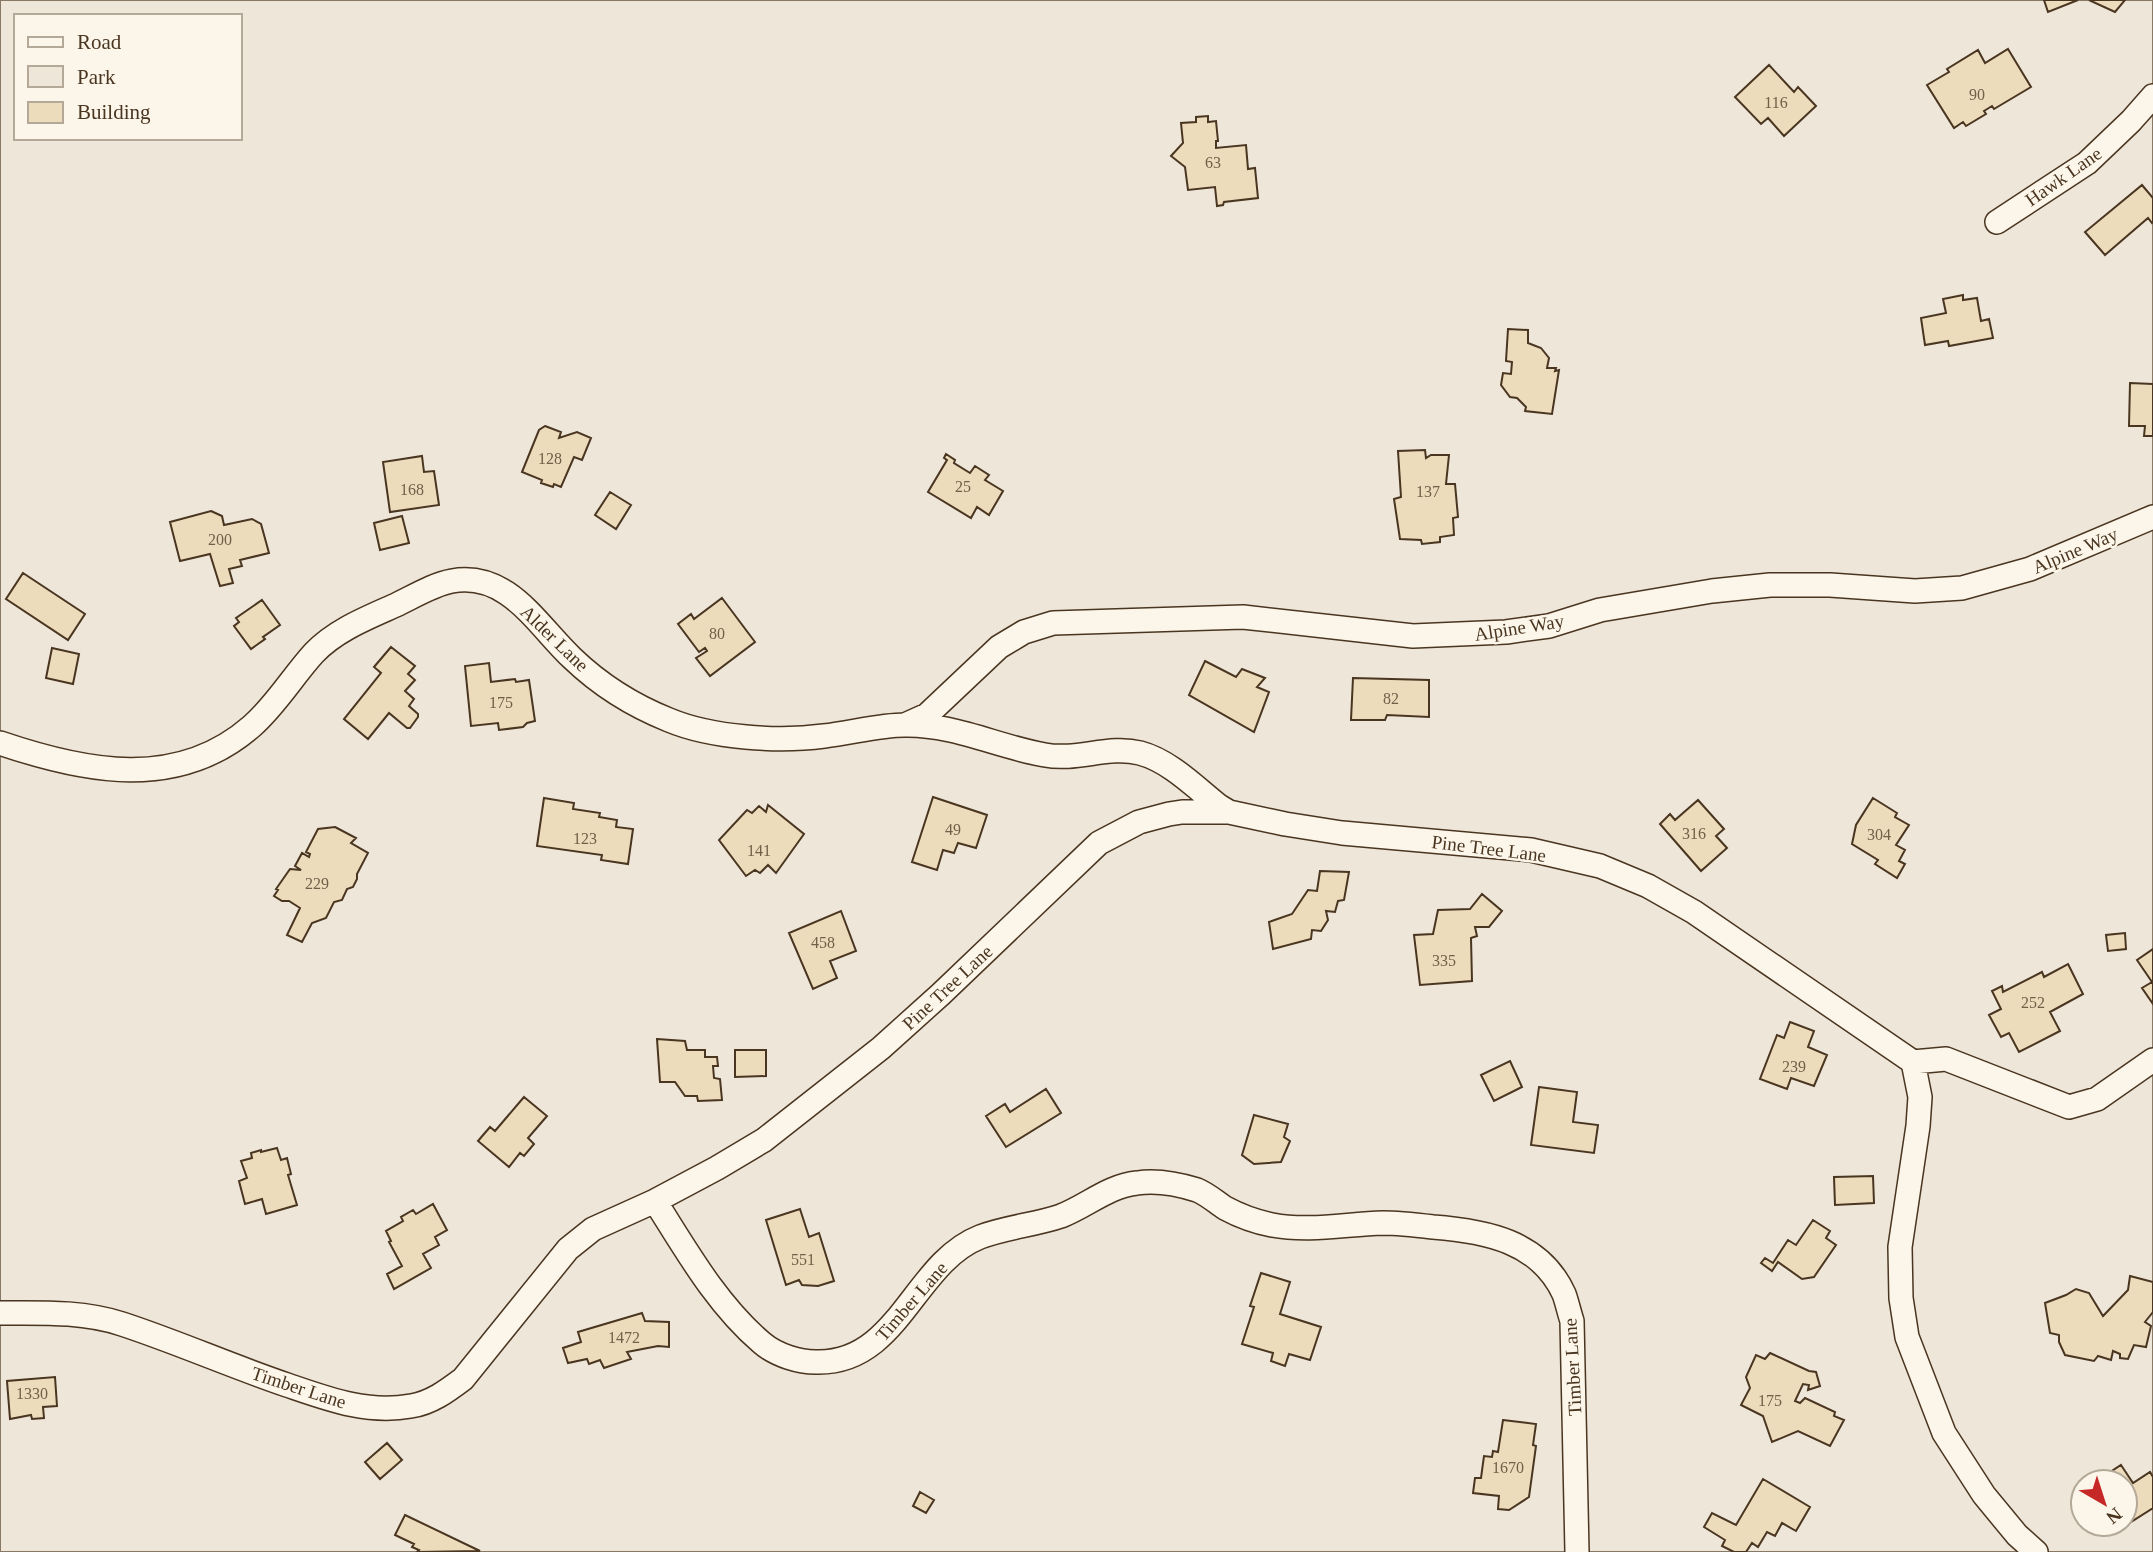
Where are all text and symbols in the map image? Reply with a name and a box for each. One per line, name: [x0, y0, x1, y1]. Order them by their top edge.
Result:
legend: [14, 14, 242, 140]
text: Road: [77, 30, 122, 54]
text: Park: [77, 65, 116, 89]
house number: 90: [1969, 86, 1985, 103]
house number: 116: [1764, 94, 1788, 111]
text: Building: [77, 100, 151, 124]
street label: Hawk Lane: [2021, 143, 2105, 210]
house number: 63: [1205, 154, 1221, 171]
house number: 128: [538, 450, 562, 467]
house number: 25: [955, 478, 971, 495]
house number: 168: [400, 481, 424, 498]
house number: 137: [1416, 483, 1440, 500]
street label: Alpine Way: [2029, 523, 2121, 578]
house number: 200: [208, 531, 232, 548]
street label: Alder Lane: [516, 601, 593, 676]
street label: Alpine Way: [1473, 610, 1566, 645]
house number: 80: [709, 625, 725, 642]
house number: 82: [1383, 690, 1399, 707]
house number: 175: [489, 694, 513, 711]
house number: 49: [945, 821, 961, 838]
house number: 316: [1682, 825, 1706, 842]
house number: 304: [1867, 826, 1891, 843]
house number: 123: [573, 830, 597, 847]
street label: Pine Tree Lane: [1431, 831, 1547, 866]
house number: 141: [747, 842, 771, 859]
house number: 229: [305, 875, 329, 892]
house number: 458: [811, 934, 835, 951]
street label: Pine Tree Lane: [898, 940, 997, 1034]
house number: 335: [1432, 952, 1456, 969]
house number: 252: [2021, 994, 2045, 1011]
house number: 239: [1782, 1058, 1806, 1075]
house number: 551: [791, 1251, 815, 1268]
street label: Timber Lane: [871, 1257, 951, 1345]
street label: Timber Lane: [1559, 1317, 1586, 1416]
house number: 1472: [608, 1329, 640, 1346]
street label: Timber Lane: [249, 1362, 349, 1413]
house number: 1330: [16, 1385, 48, 1402]
house number: 175: [1758, 1392, 1782, 1409]
house number: 1670: [1492, 1459, 1524, 1476]
north arrow: [2069, 1468, 2139, 1538]
text: N: [2102, 1503, 2126, 1528]

